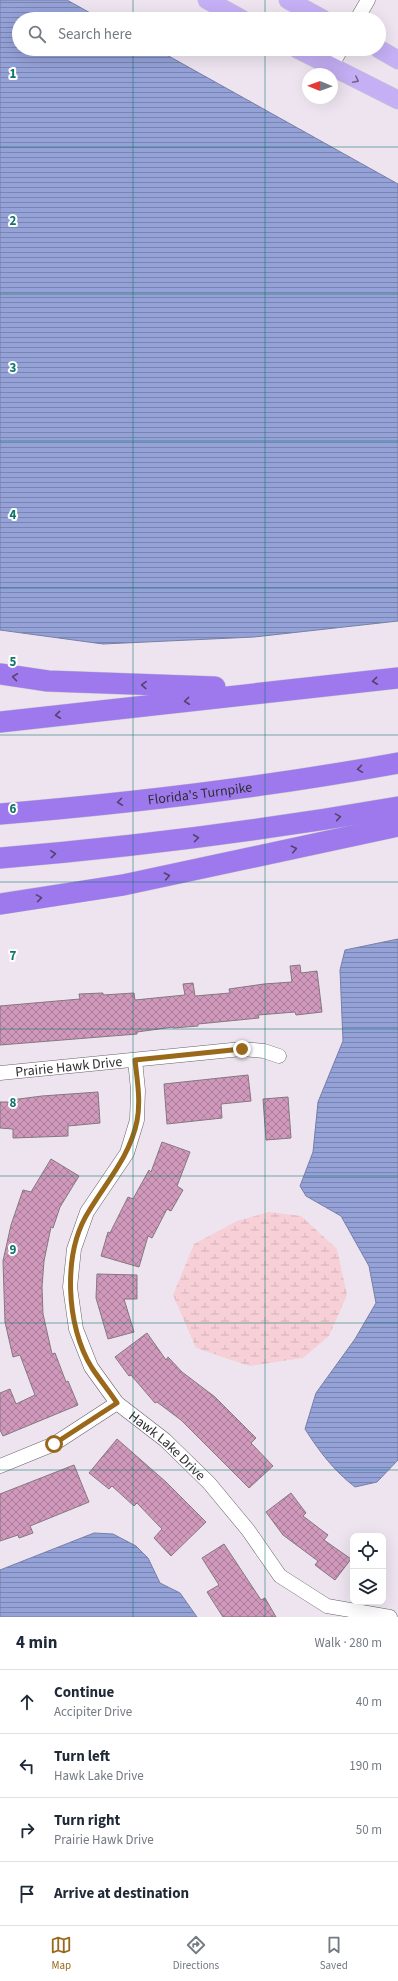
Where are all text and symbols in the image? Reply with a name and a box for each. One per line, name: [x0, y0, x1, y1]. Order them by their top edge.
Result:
search box: [12, 12, 386, 56]
icon: search: [26, 23, 48, 45]
text: Search here: [58, 24, 132, 45]
text: 1: [10, 65, 17, 83]
north arrow: [302, 68, 338, 104]
one-way arrow: [352, 75, 360, 82]
text: 2: [10, 212, 17, 230]
text: 3: [10, 359, 17, 377]
text: 4: [10, 506, 17, 524]
text: 5: [10, 653, 17, 671]
one-way arrow: [12, 673, 18, 681]
one-way arrow: [372, 676, 378, 685]
one-way arrow: [141, 681, 147, 689]
one-way arrow: [184, 696, 190, 705]
one-way arrow: [55, 710, 61, 719]
one-way arrow: [357, 764, 363, 773]
street label: Florida's Turnpike: [147, 778, 254, 811]
one-way arrow: [117, 798, 123, 807]
text: 6: [10, 800, 17, 818]
one-way arrow: [335, 813, 341, 822]
one-way arrow: [193, 834, 199, 843]
one-way arrow: [291, 846, 297, 854]
one-way arrow: [50, 849, 56, 858]
one-way arrow: [163, 872, 170, 881]
one-way arrow: [35, 894, 42, 903]
text: 7: [10, 947, 17, 965]
route end: [233, 1040, 251, 1058]
street label: Prairie Hawk Drive: [14, 1052, 123, 1082]
text: 8: [10, 1094, 17, 1112]
text: 9: [10, 1241, 17, 1259]
street label: Hawk Lake Drive: [124, 1407, 210, 1485]
route start: [45, 1435, 63, 1453]
map controls: [350, 1533, 386, 1605]
button: locate: [350, 1533, 386, 1569]
button: layers: [350, 1569, 386, 1605]
text: 4 min: [16, 1631, 57, 1655]
text: Walk · 280 m: [314, 1634, 382, 1652]
text: Continue: [54, 1682, 114, 1703]
icon: ahead: [16, 1691, 38, 1713]
text: 40 m: [356, 1693, 382, 1711]
text: Accipiter Drive: [54, 1703, 132, 1721]
text: Turn left: [54, 1746, 110, 1767]
icon: left: [16, 1755, 38, 1777]
text: 190 m: [349, 1757, 382, 1775]
text: Hawk Lake Drive: [54, 1767, 144, 1785]
text: Turn right: [54, 1810, 120, 1831]
icon: right: [16, 1819, 38, 1841]
text: 50 m: [356, 1821, 382, 1839]
text: Prairie Hawk Drive: [54, 1831, 154, 1849]
icon: arrive: [16, 1883, 38, 1905]
text: Arrive at destination: [54, 1883, 189, 1904]
tab: Map: [50, 1934, 72, 1973]
tab: Directions: [173, 1934, 219, 1973]
tab: Saved: [320, 1934, 348, 1973]

